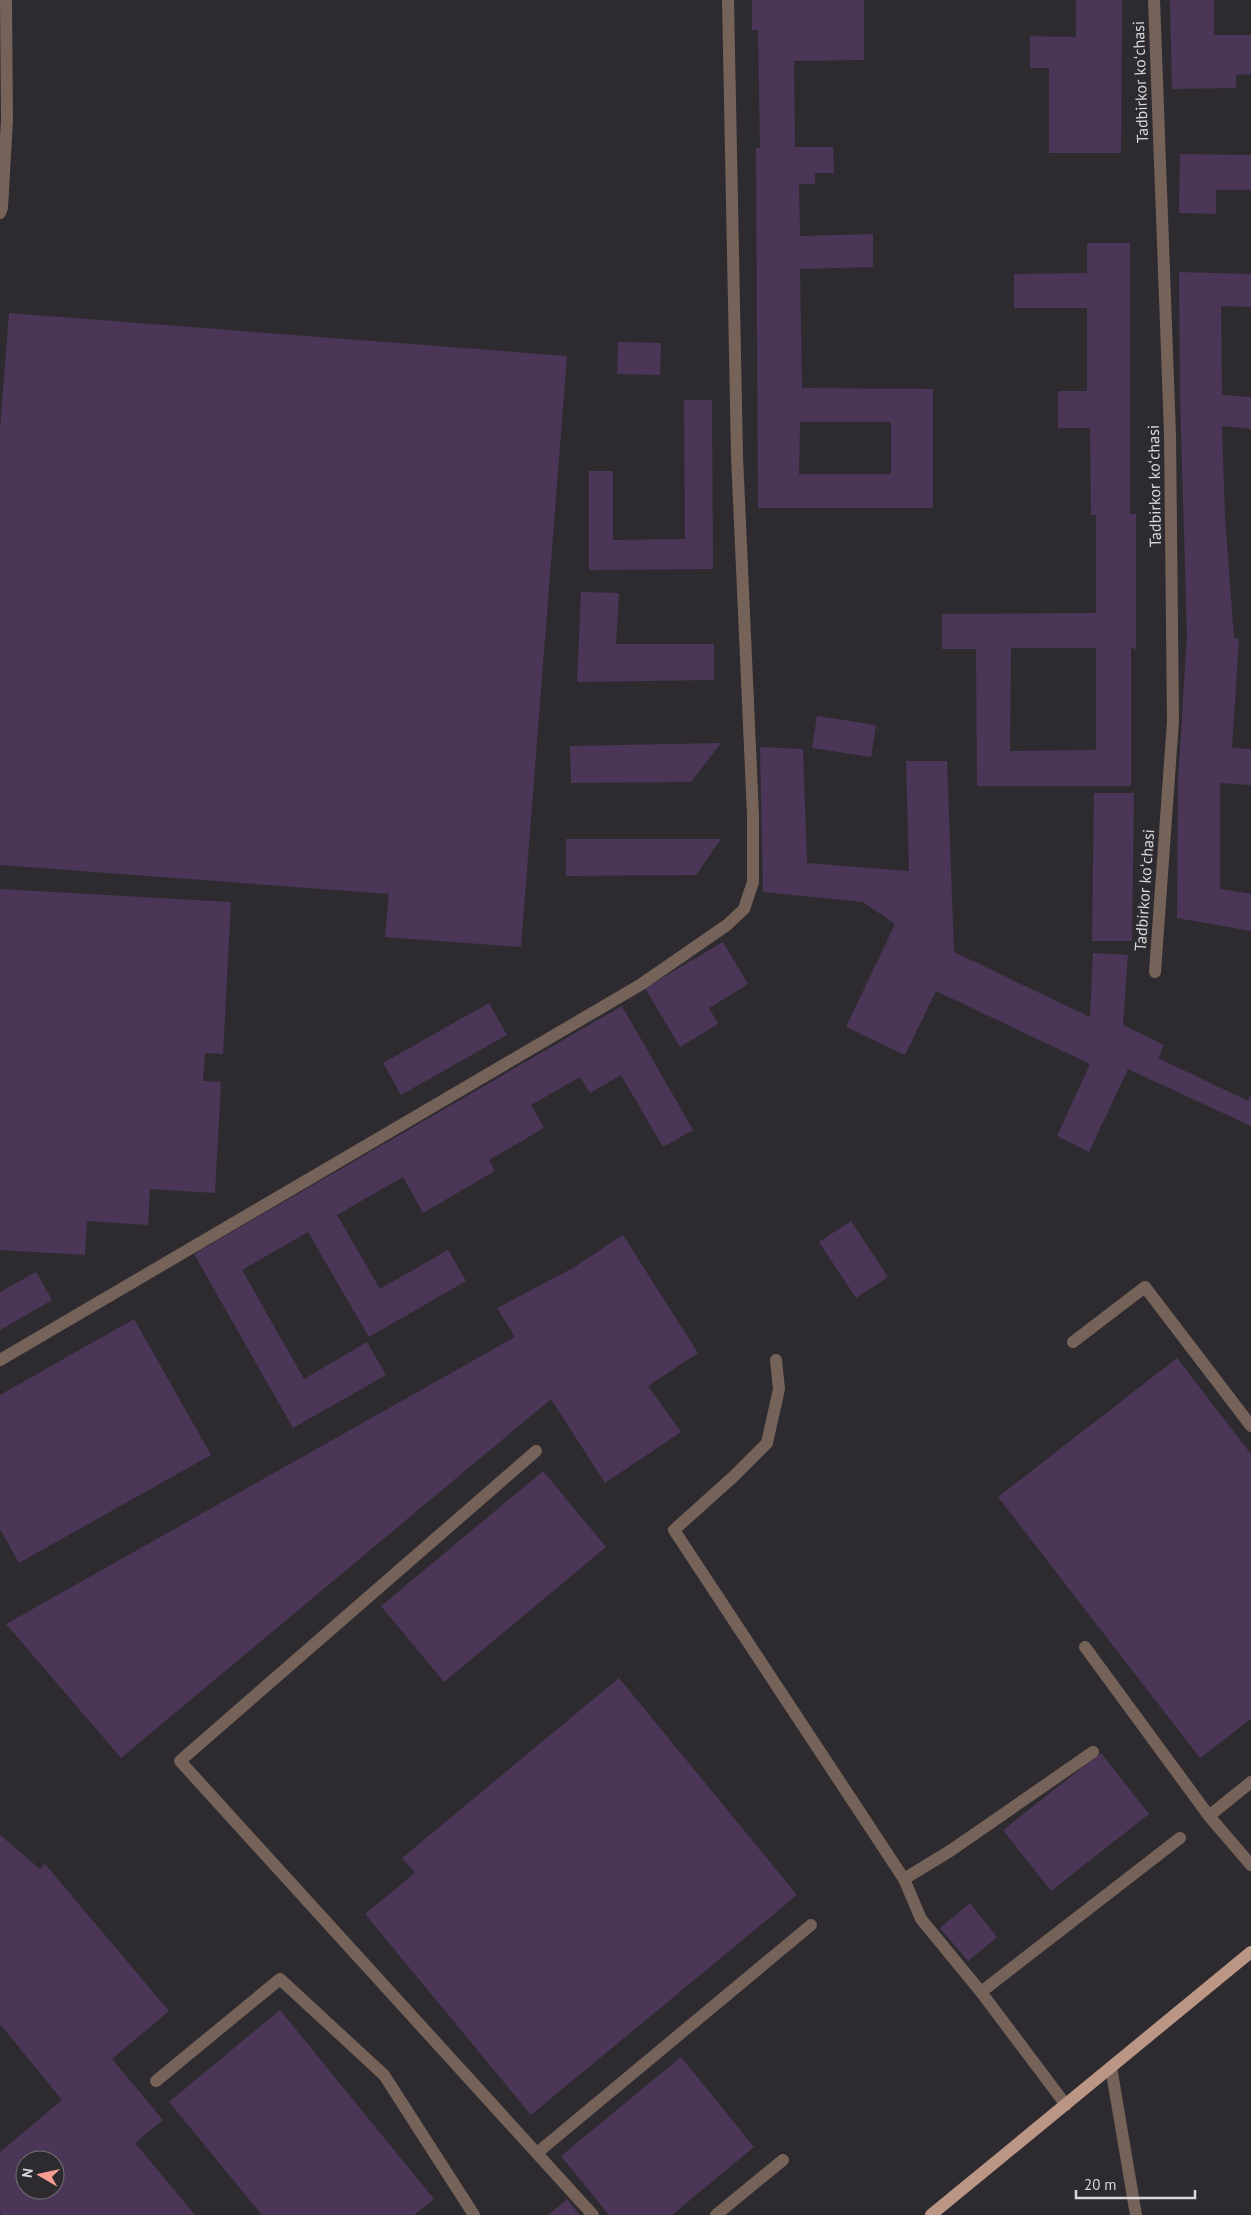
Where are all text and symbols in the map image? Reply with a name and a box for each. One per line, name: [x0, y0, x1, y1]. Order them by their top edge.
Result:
street label: Tadbirkor koʻchasi: [1128, 20, 1152, 144]
street label: Tadbirkor koʻchasi: [1143, 425, 1165, 547]
street label: Tadbirkor koʻchasi: [1130, 828, 1158, 952]
north arrow: [15, 2150, 65, 2200]
text: N: [18, 2167, 37, 2179]
scale bar: [1076, 2168, 1195, 2200]
text: 20 m: [1084, 2175, 1117, 2194]

